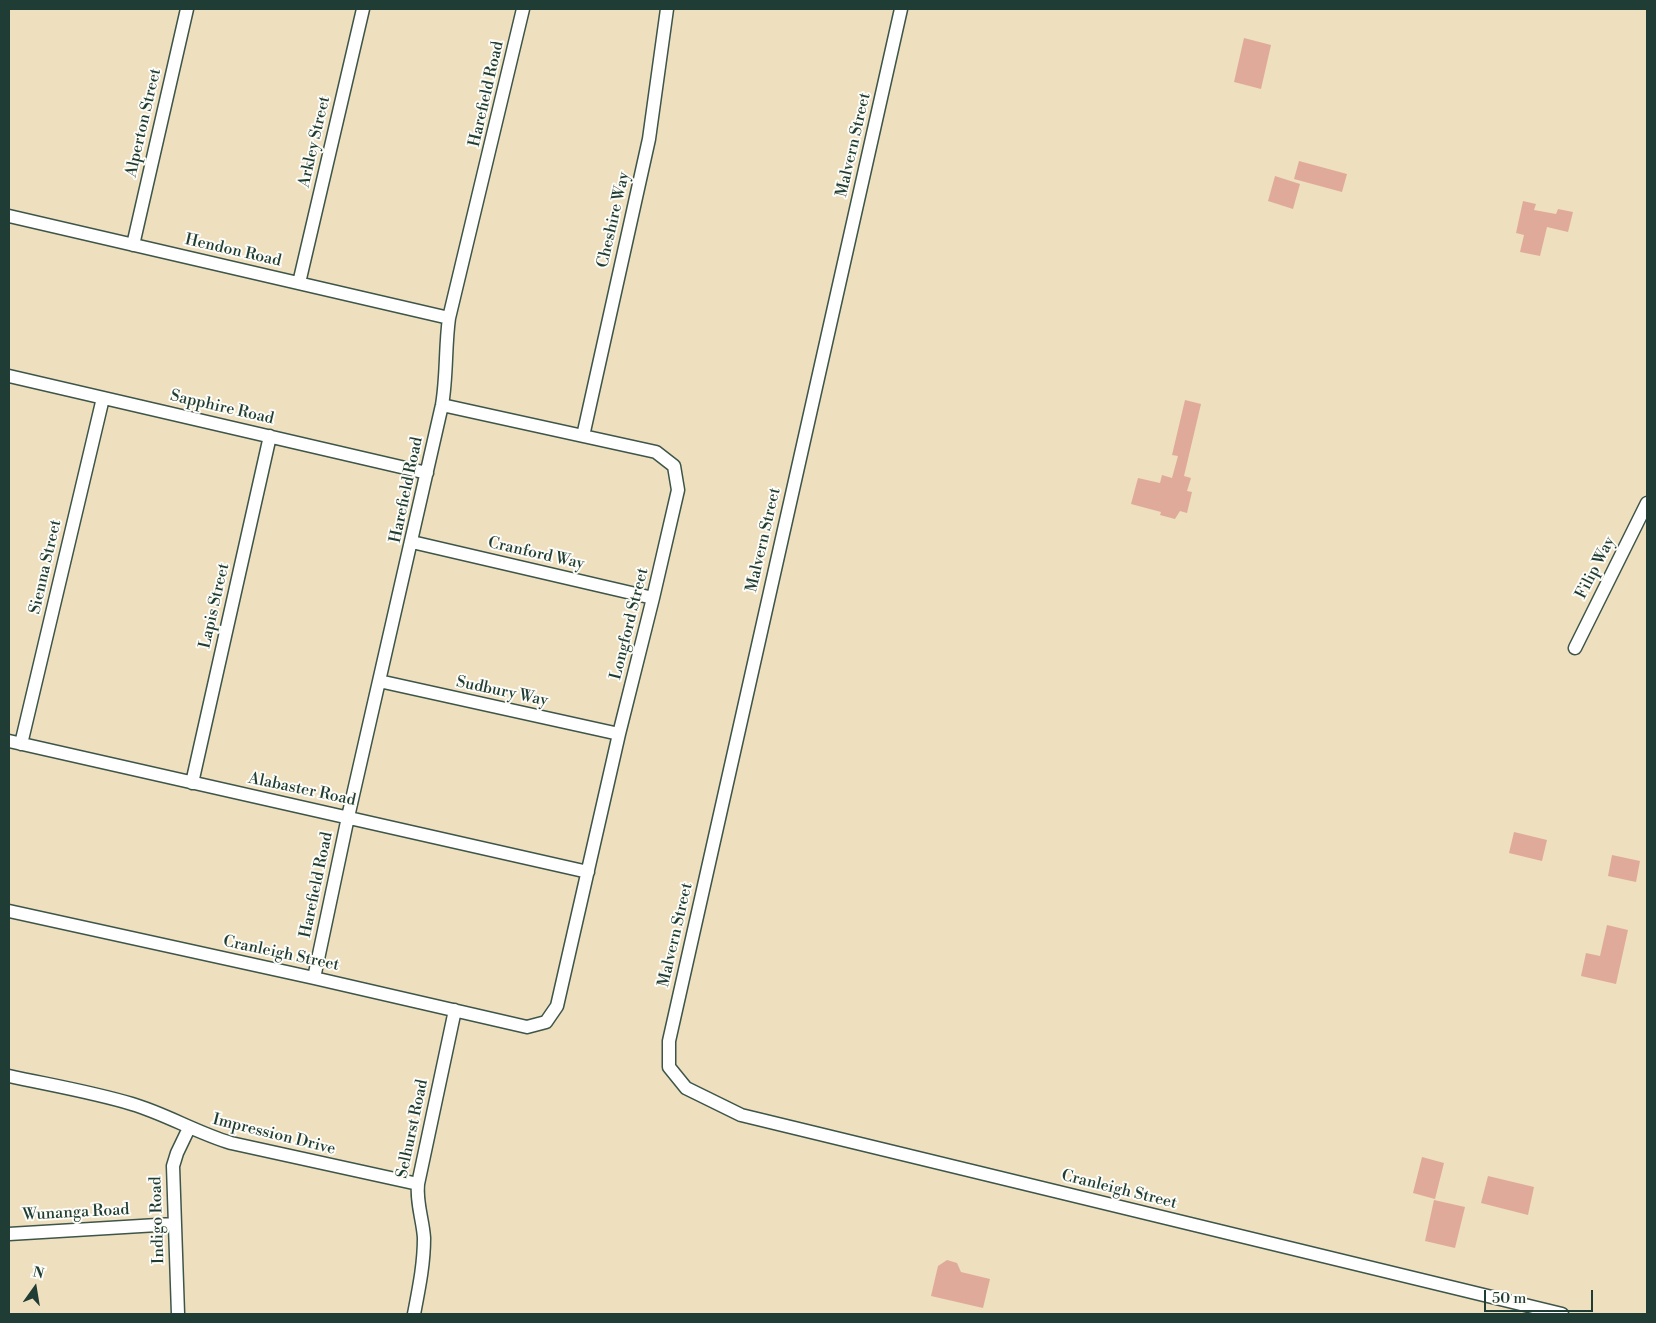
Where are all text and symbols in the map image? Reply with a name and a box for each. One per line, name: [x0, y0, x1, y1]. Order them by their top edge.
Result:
street label: Harefield Road: [466, 39, 508, 149]
street label: Alperton Street: [122, 67, 166, 179]
street label: Malvern Street: [833, 91, 875, 199]
street label: Arkley Street: [295, 94, 335, 190]
street label: Cheshire Way: [594, 170, 634, 270]
street label: Hendon Road: [183, 231, 283, 271]
street label: Sapphire Road: [168, 387, 276, 429]
street label: Harefield Road: [386, 435, 428, 545]
street label: Malvern Street: [743, 486, 785, 594]
street label: Sienna Street: [26, 518, 66, 616]
street label: Cranford Way: [486, 534, 586, 574]
street label: Filip Way: [1572, 534, 1620, 602]
street label: Lapis Street: [196, 561, 234, 651]
street label: Longford Street: [607, 566, 653, 682]
street label: Sudbury Way: [454, 673, 550, 711]
street label: Alabaster Road: [247, 769, 357, 811]
street label: Harefield Road: [296, 830, 338, 940]
street label: Malvern Street: [655, 881, 697, 989]
street label: Cranleigh Street: [221, 932, 341, 976]
street label: Selhurst Road: [393, 1078, 433, 1180]
street label: Impression Drive: [211, 1110, 337, 1160]
street label: Cranleigh Street: [1059, 1166, 1179, 1214]
street label: Indigo Road: [147, 1176, 169, 1264]
street label: Wunanga Road: [22, 1201, 130, 1225]
north arrow: [10, 1263, 60, 1313]
text: N: [31, 1263, 46, 1283]
scale bar: [1486, 1280, 1595, 1312]
text: 50 m: [1492, 1289, 1526, 1308]

